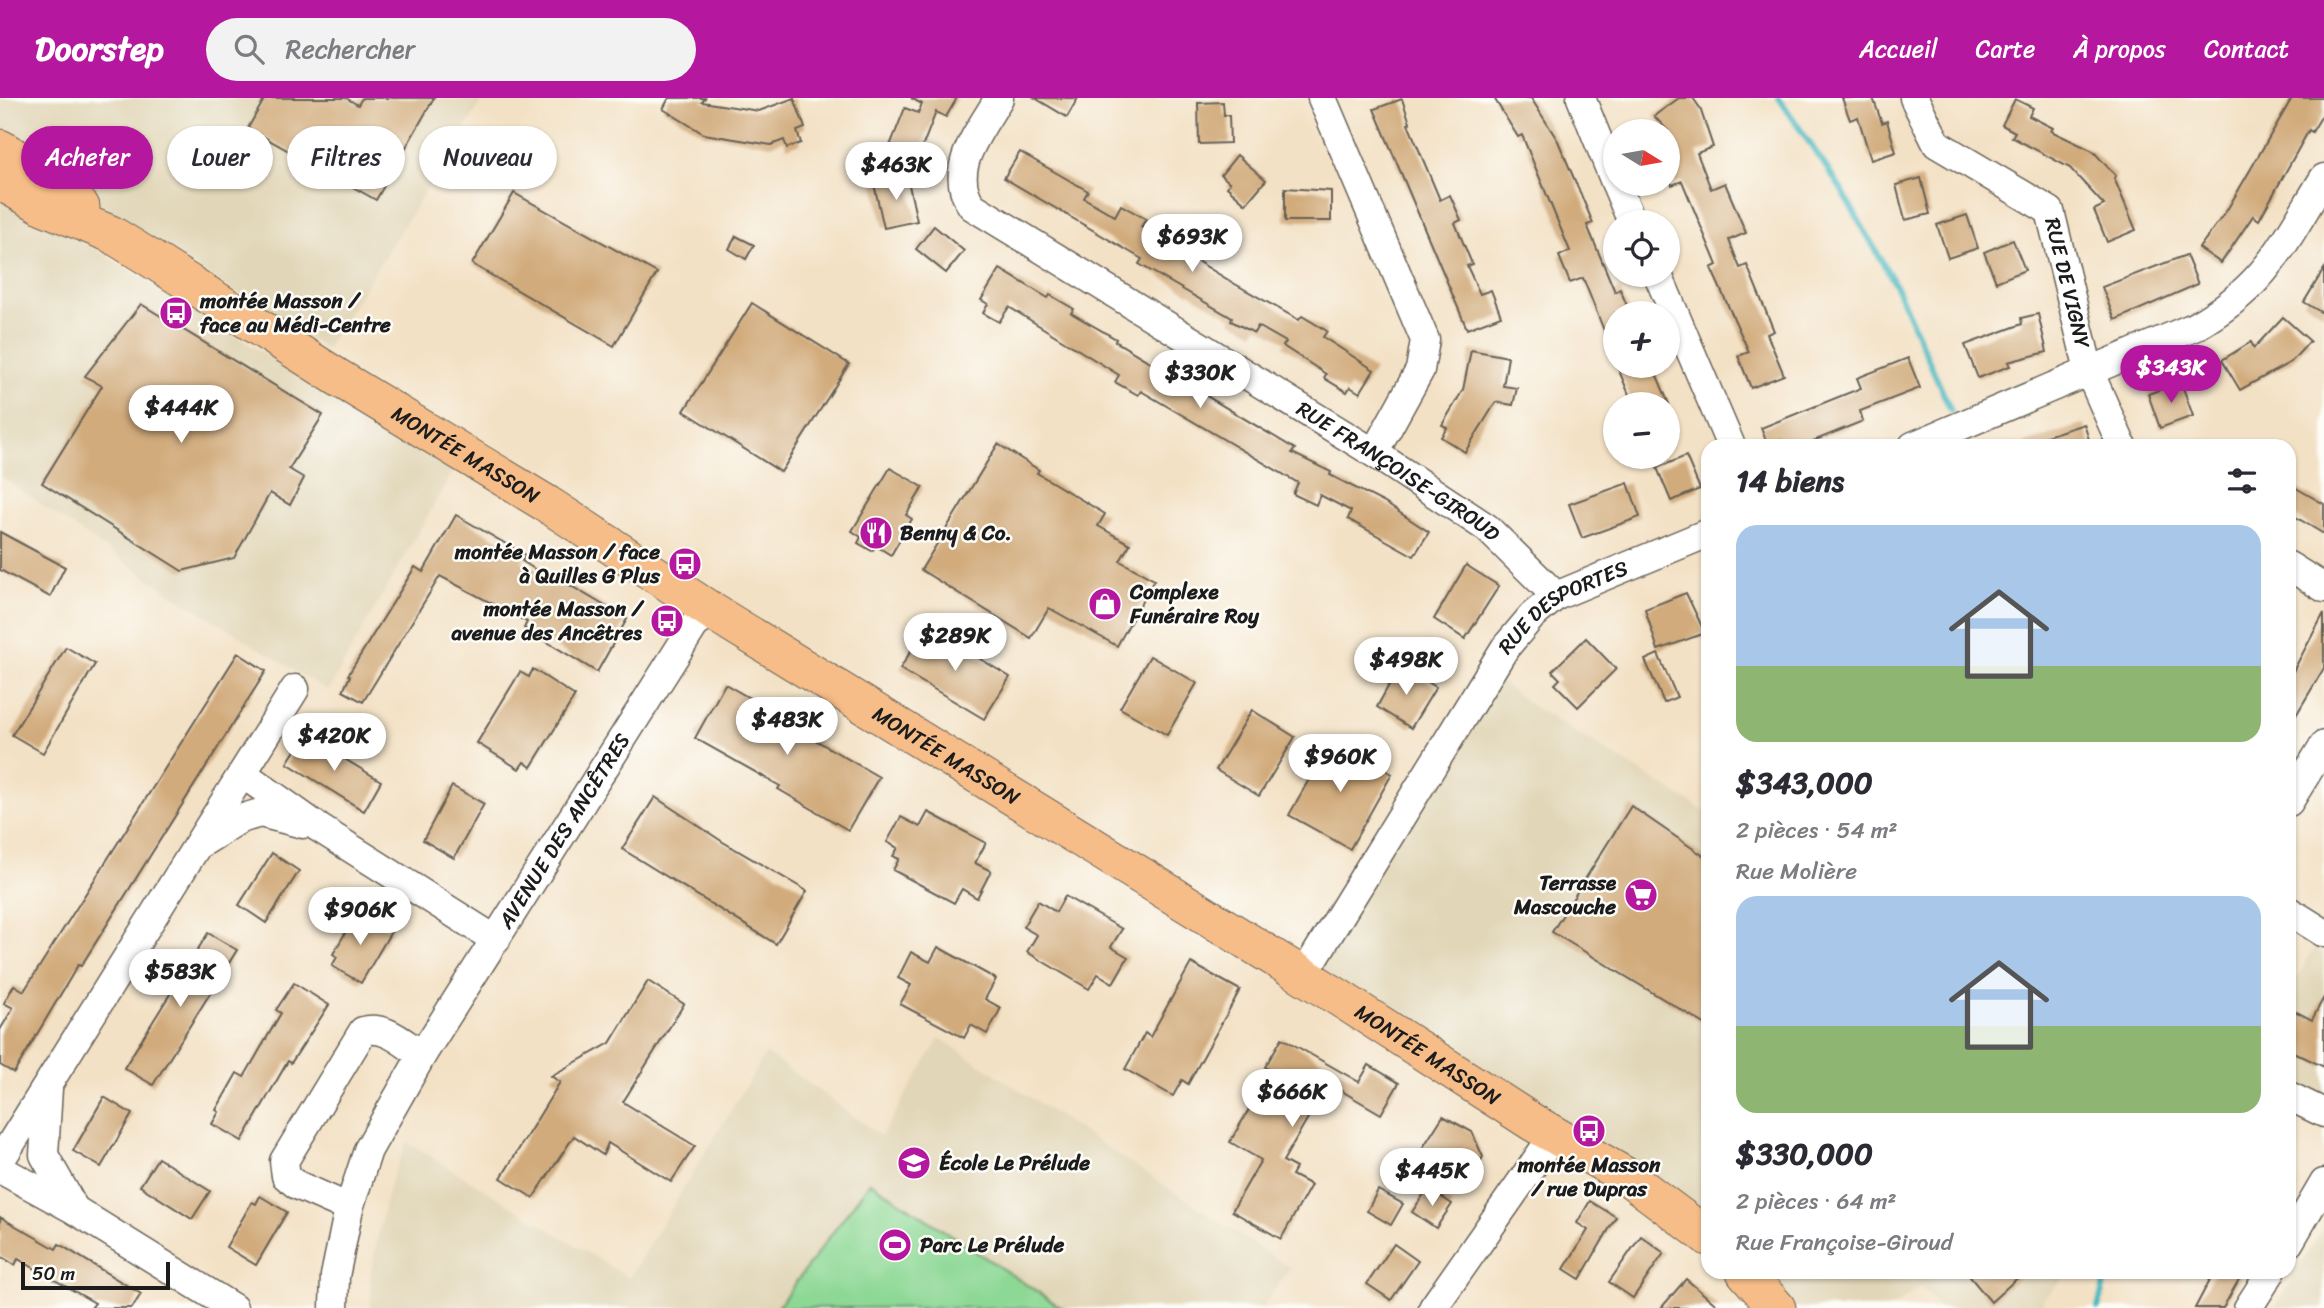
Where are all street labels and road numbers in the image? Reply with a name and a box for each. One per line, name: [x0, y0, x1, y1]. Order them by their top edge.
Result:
street label: RUE DE VIGNY: [2033, 214, 2102, 353]
street label: RUE FRANÇOISE-GIROUD: [1289, 390, 1510, 551]
street label: MONTÉE MASSON: [384, 395, 548, 515]
street label: RUE DESPORTES: [1488, 549, 1634, 663]
street label: MONTÉE MASSON: [865, 695, 1028, 816]
street label: AVENUE DES ANCÊTRES: [487, 725, 640, 937]
street label: MONTÉE MASSON: [1347, 993, 1509, 1117]

